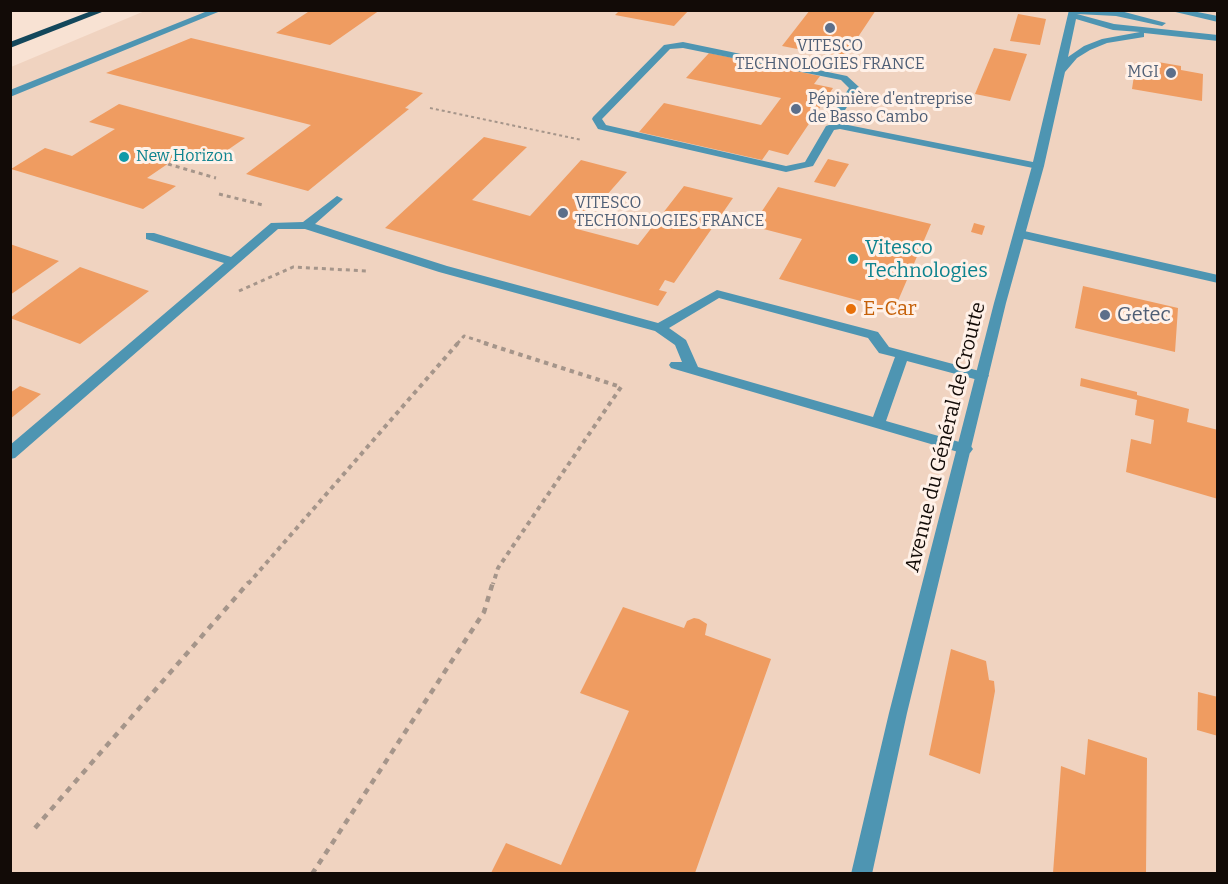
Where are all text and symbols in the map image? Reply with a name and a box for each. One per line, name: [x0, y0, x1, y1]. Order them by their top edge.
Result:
marker: VITESCO TECHNOLOGIES FRANCE: [823, 21, 837, 35]
place label: VITESCO TECHNOLOGIES FRANCE: [735, 37, 925, 75]
place label: MGI: [1127, 63, 1159, 83]
marker: MGI: [1164, 66, 1178, 80]
place label: Pépinière d'entreprise de Basso Cambo: [808, 90, 973, 128]
marker: Pépinière d'entreprise de Basso Cambo: [789, 102, 803, 116]
place label: New Horizon: [136, 147, 233, 167]
marker: New Horizon: [117, 150, 131, 164]
place label: VITESCO TECHONLOGIES FRANCE: [575, 194, 764, 232]
marker: VITESCO TECHONLOGIES FRANCE: [556, 206, 570, 220]
place label: Vitesco Technologies: [865, 236, 988, 283]
marker: Vitesco Technologies: [846, 252, 860, 266]
place label: E-Car: [863, 297, 917, 321]
street label: Avenue du Général de Croutte: [901, 300, 991, 574]
marker: E-Car: [844, 302, 858, 316]
place label: Getec: [1117, 303, 1171, 327]
marker: Getec: [1098, 308, 1112, 322]

